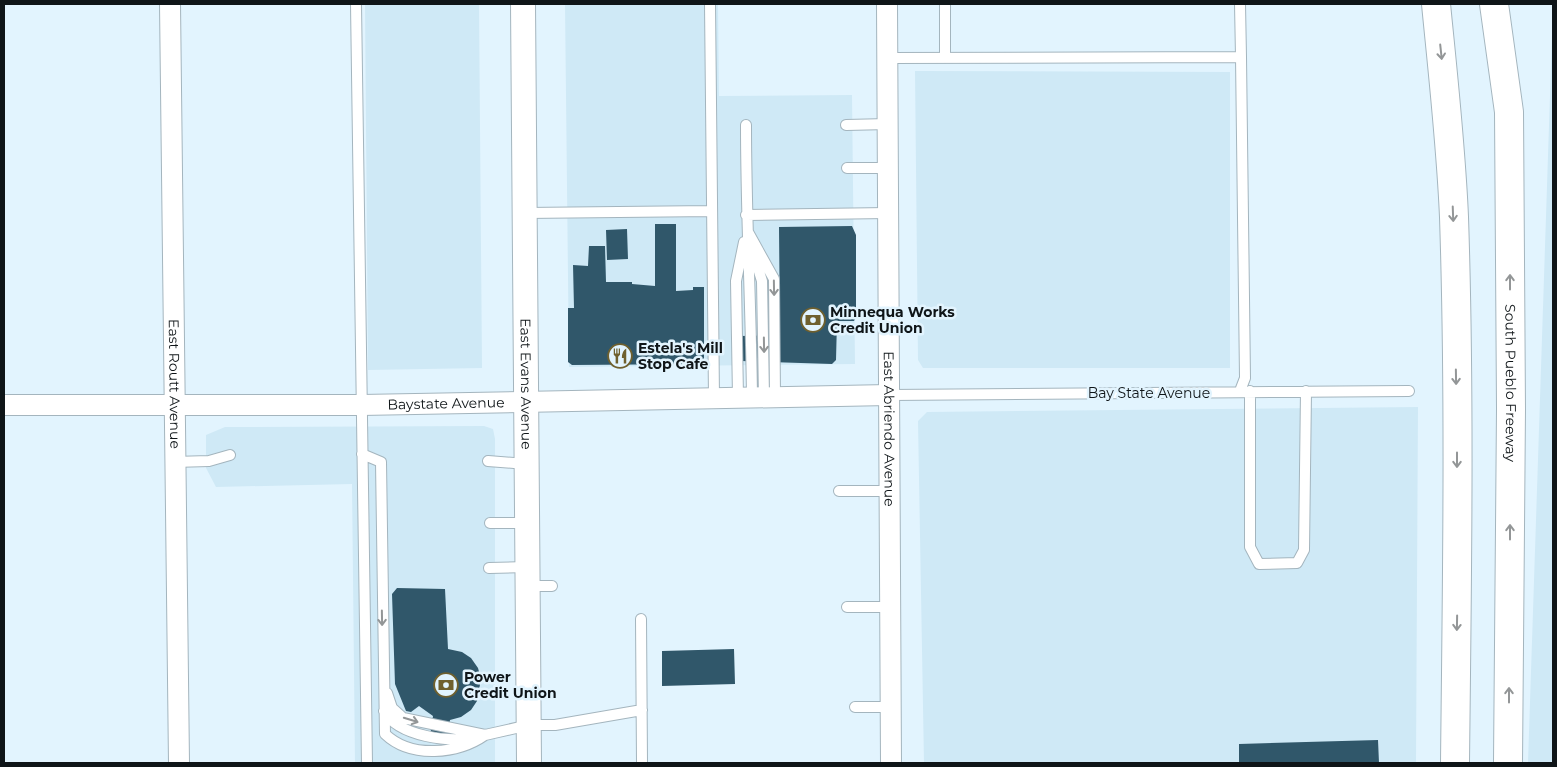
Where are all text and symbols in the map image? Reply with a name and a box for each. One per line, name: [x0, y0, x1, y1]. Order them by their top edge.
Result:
one-way arrow: [1436, 44, 1446, 60]
one-way arrow: [1449, 206, 1458, 222]
one-way arrow: [1505, 275, 1515, 291]
one-way arrow: [769, 280, 779, 296]
place label: Minnequa Works Credit Union: [830, 303, 955, 337]
street label: South Pueblo Freeway: [1501, 304, 1520, 462]
bank icon: Minnequa Works Credit Union: [800, 307, 826, 333]
street label: East Evans Avenue: [516, 318, 536, 450]
street label: East Routt Avenue: [165, 319, 184, 449]
one-way arrow: [759, 337, 768, 353]
place label: Estela's Mill Stop Cafe: [638, 339, 723, 373]
restaurant icon: Estela's Mill Stop Cafe: [607, 343, 633, 369]
street label: East Abriendo Avenue: [880, 351, 899, 507]
one-way arrow: [1451, 368, 1461, 384]
street label: Bay State Avenue: [1088, 384, 1210, 402]
street label: Baystate Avenue: [387, 393, 505, 413]
one-way arrow: [1452, 452, 1461, 468]
one-way arrow: [1505, 525, 1515, 541]
one-way arrow: [377, 610, 387, 626]
one-way arrow: [1452, 614, 1462, 631]
place label: Power Credit Union: [464, 668, 557, 702]
bank icon: Power Credit Union: [433, 672, 459, 698]
one-way arrow: [1504, 687, 1514, 704]
one-way arrow: [403, 716, 419, 726]

